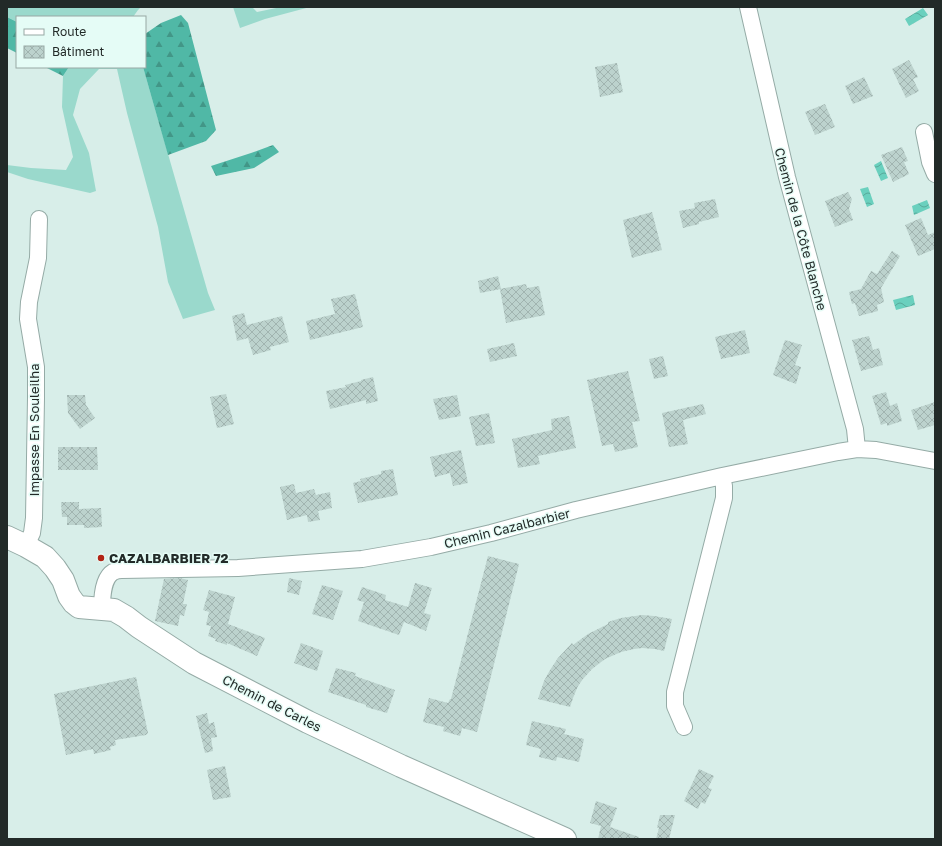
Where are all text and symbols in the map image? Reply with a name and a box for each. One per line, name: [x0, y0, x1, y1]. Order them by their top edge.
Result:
legend: [16, 16, 146, 68]
text: Route: [52, 24, 86, 39]
text: Bâtiment: [52, 44, 105, 59]
street label: Chemin de la Côte Blanche: [772, 146, 830, 312]
street label: Impasse En Souleilha: [26, 363, 42, 497]
street label: Chemin Cazalbarbier: [442, 505, 572, 551]
place label: CAZALBARBIER 72: [109, 550, 229, 566]
marker: CAZALBARBIER 72: [96, 553, 106, 563]
street label: Chemin de Carles: [220, 671, 324, 735]

